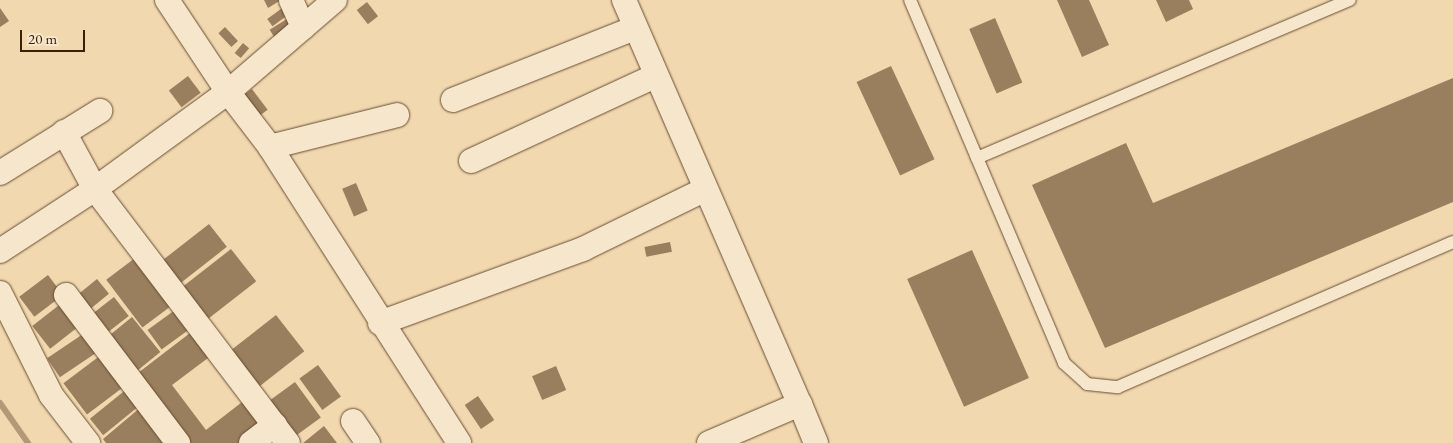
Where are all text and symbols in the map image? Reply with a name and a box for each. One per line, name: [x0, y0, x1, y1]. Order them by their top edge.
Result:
scale bar: [22, 20, 88, 52]
text: 20 m: [28, 29, 57, 48]

